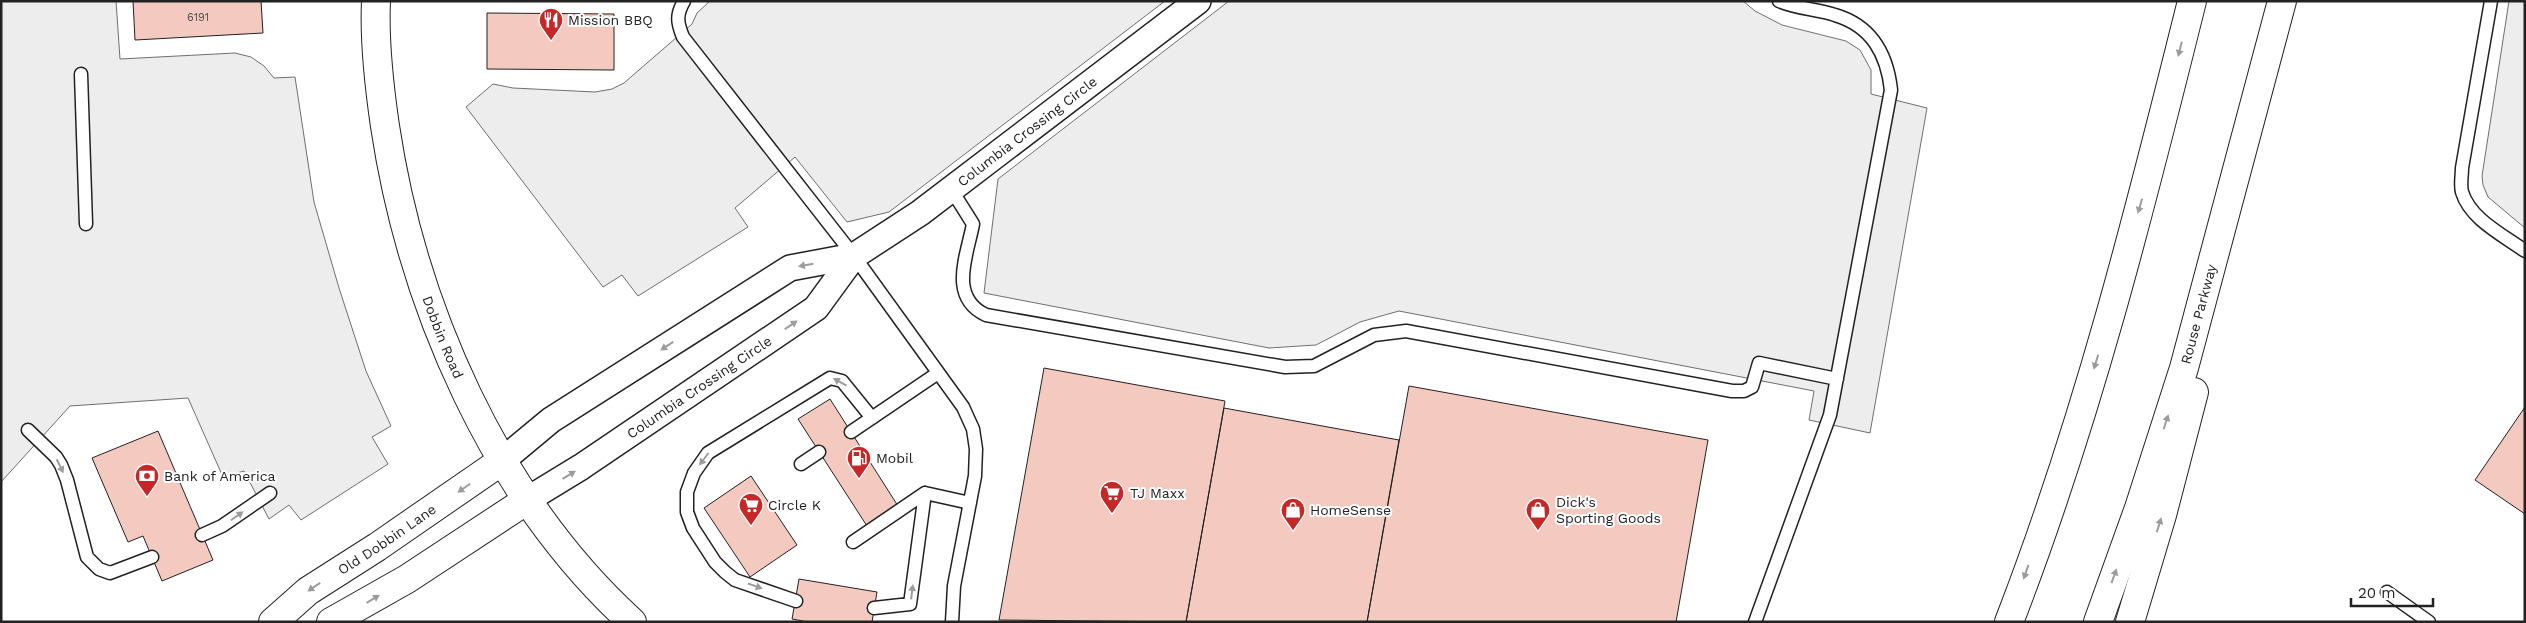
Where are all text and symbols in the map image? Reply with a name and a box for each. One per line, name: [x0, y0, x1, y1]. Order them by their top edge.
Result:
restaurant icon: Mission BBQ: [538, 7, 564, 41]
house number: 6191: [187, 11, 209, 24]
place label: Mission BBQ: [568, 12, 653, 28]
one-way arrow: [2176, 41, 2184, 56]
street label: Columbia Crossing Circle: [954, 73, 1100, 190]
one-way arrow: [2136, 198, 2144, 214]
one-way arrow: [797, 261, 813, 269]
street label: Rouse Parkway: [2177, 262, 2220, 366]
street label: Dobbin Road: [419, 294, 467, 381]
one-way arrow: [784, 320, 797, 330]
street label: Columbia Crossing Circle: [624, 332, 775, 442]
one-way arrow: [660, 342, 673, 351]
one-way arrow: [2091, 355, 2099, 370]
one-way arrow: [833, 378, 847, 387]
one-way arrow: [2163, 414, 2171, 429]
fuel station icon: Mobil: [846, 445, 872, 479]
place label: Mobil: [876, 450, 914, 466]
one-way arrow: [698, 452, 709, 465]
one-way arrow: [57, 459, 65, 473]
bank icon: Bank of America: [134, 463, 160, 497]
place label: Bank of America: [164, 468, 276, 484]
one-way arrow: [562, 470, 575, 479]
supermarket icon: TJ Maxx: [1099, 480, 1125, 514]
one-way arrow: [457, 483, 470, 493]
place label: TJ Maxx: [1130, 485, 1185, 501]
supermarket icon: Circle K: [738, 492, 764, 526]
place label: Dick's Sporting Goods: [1556, 494, 1661, 526]
place label: Circle K: [768, 497, 821, 513]
shop icon: HomeSense: [1280, 497, 1306, 531]
shop icon: Dick's Sporting Goods: [1525, 497, 1551, 531]
street label: Old Dobbin Lane: [335, 501, 439, 578]
place label: HomeSense: [1310, 502, 1391, 518]
one-way arrow: [230, 511, 244, 521]
one-way arrow: [2155, 517, 2163, 532]
one-way arrow: [2022, 565, 2030, 580]
one-way arrow: [2110, 568, 2118, 583]
scale bar: [2351, 576, 2434, 608]
one-way arrow: [748, 582, 763, 590]
one-way arrow: [307, 583, 320, 592]
one-way arrow: [908, 584, 916, 600]
text: 20 m: [2358, 584, 2396, 602]
one-way arrow: [367, 594, 380, 603]

